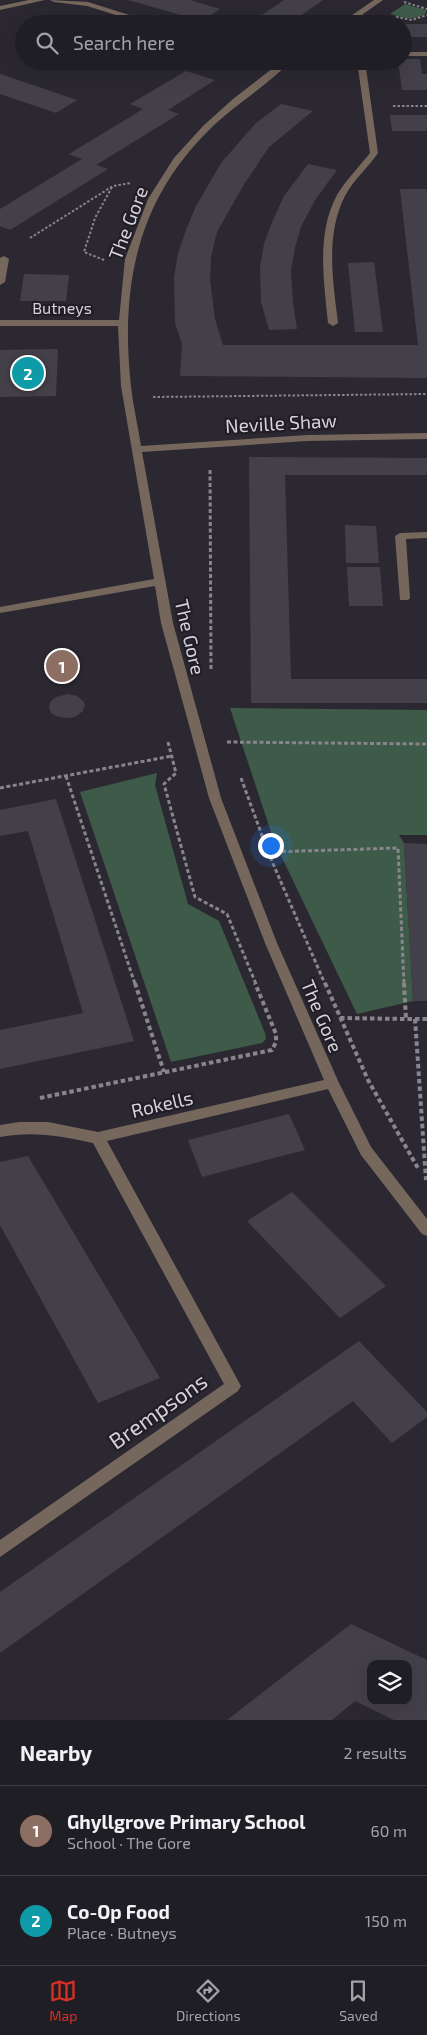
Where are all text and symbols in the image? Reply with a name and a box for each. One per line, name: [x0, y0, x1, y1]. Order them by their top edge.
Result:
search box: [15, 15, 412, 70]
icon: search: [33, 29, 61, 57]
text: Search here: [73, 31, 175, 54]
street label: The Gore: [103, 183, 152, 263]
street label: Butneys: [32, 298, 92, 317]
pin: 2: [12, 354, 44, 392]
street label: Neville Shaw: [225, 408, 338, 437]
street label: The Gore: [171, 597, 210, 677]
pin: 1: [46, 647, 78, 685]
your location: [258, 833, 284, 859]
street label: The Gore: [297, 976, 348, 1056]
street label: Rokells: [129, 1085, 195, 1122]
street label: Brempsons: [103, 1367, 211, 1453]
map controls: [367, 1660, 412, 1705]
button: layers: [367, 1660, 412, 1705]
text: Nearby: [20, 1740, 92, 1765]
text: 2 results: [344, 1743, 407, 1762]
text: Ghyllgrove Primary School: [67, 1810, 305, 1833]
text: 1: [33, 1821, 39, 1840]
text: 60 m: [371, 1821, 407, 1840]
text: School · The Gore: [67, 1833, 191, 1852]
text: Co-Op Food: [67, 1900, 170, 1923]
text: 2: [31, 1911, 41, 1930]
text: 150 m: [365, 1911, 407, 1930]
text: Place · Butneys: [67, 1923, 177, 1942]
tab: Map: [49, 1977, 77, 2024]
tab: Directions: [176, 1977, 241, 2024]
tab: Saved: [339, 1977, 378, 2024]

